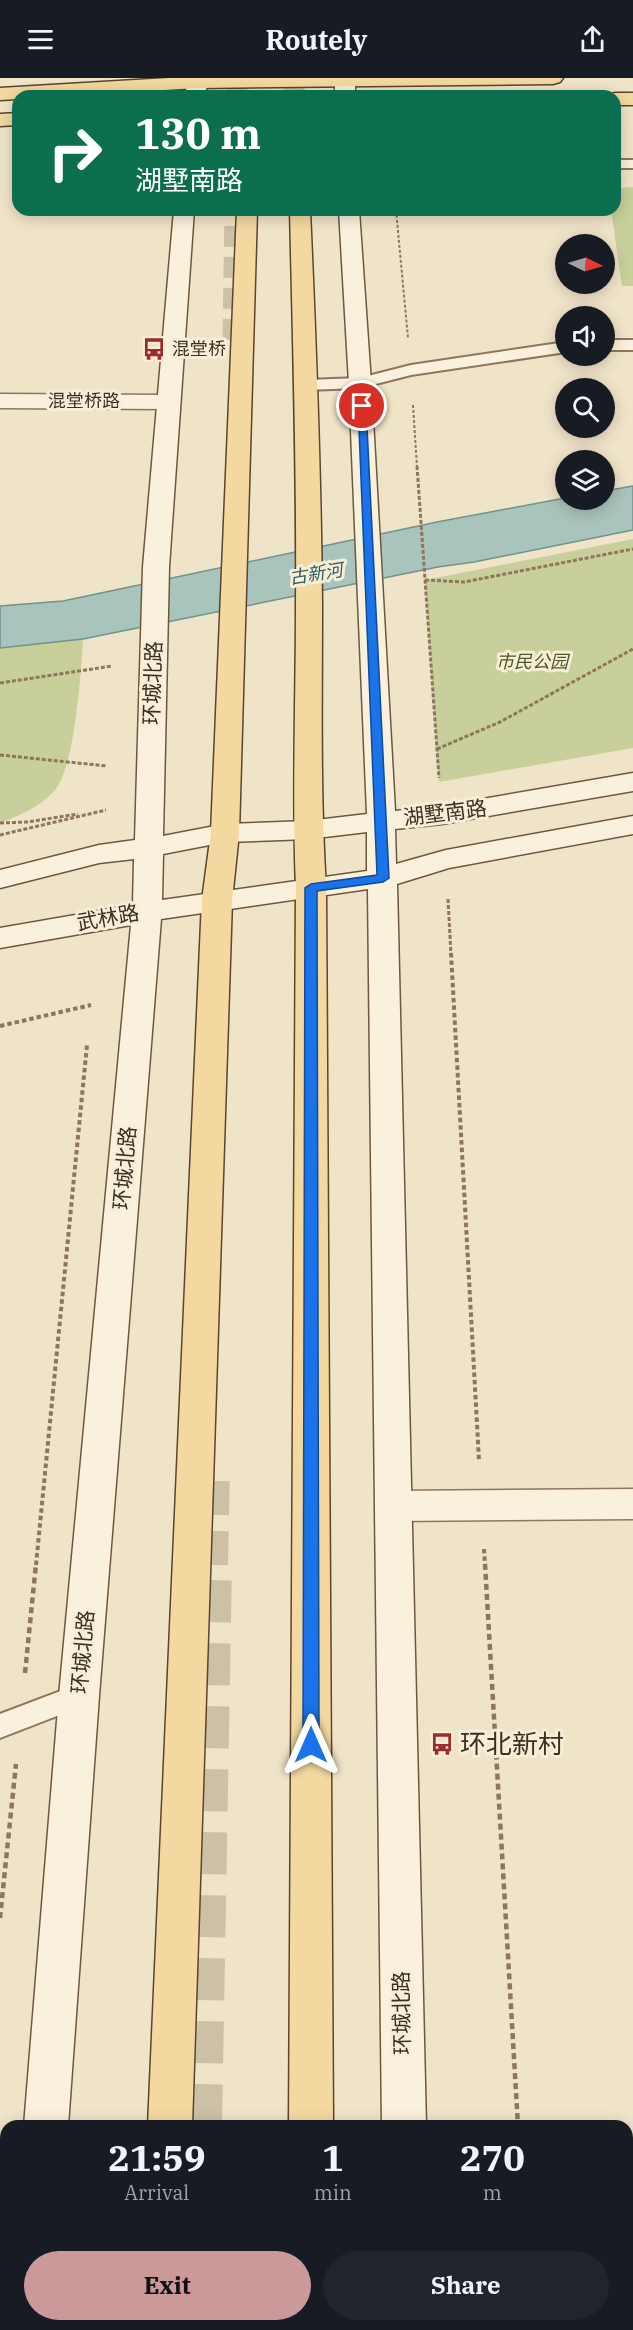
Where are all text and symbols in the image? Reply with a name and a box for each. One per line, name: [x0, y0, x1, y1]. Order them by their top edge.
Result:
text: Routely: [266, 22, 367, 57]
icon: menu: [24, 23, 57, 56]
icon: share: [576, 23, 609, 56]
text: 130 m: [135, 106, 261, 161]
icon: right: [36, 114, 114, 192]
text: 湖墅南路: [135, 162, 243, 197]
north arrow: [555, 234, 615, 294]
map controls: [555, 234, 615, 510]
button: sound: [555, 306, 615, 366]
bus stop icon: 混堂桥: [141, 336, 167, 362]
place label: 混堂桥: [172, 337, 226, 360]
button: search: [555, 378, 615, 438]
pin: [336, 380, 387, 431]
street label: 混堂桥路: [48, 389, 120, 412]
icon: arrive: [345, 389, 378, 422]
button: layers: [555, 450, 615, 510]
water label: 古新河: [287, 557, 347, 589]
street label: 环城北路: [137, 641, 167, 725]
park label: 市民公园: [496, 650, 571, 673]
street label: 湖墅南路: [401, 793, 488, 831]
street label: 武林路: [74, 898, 141, 936]
street label: 环城北路: [106, 1125, 142, 1211]
street label: 环城北路: [64, 1609, 100, 1695]
position arrow: [279, 1713, 343, 1777]
place label: 环北新村: [460, 1726, 564, 1760]
bus stop icon: 环北新村: [429, 1731, 455, 1757]
street label: 环城北路: [386, 1971, 416, 2055]
text: 21:59: [108, 2134, 205, 2181]
text: 1: [322, 2134, 344, 2181]
text: 270: [460, 2134, 525, 2181]
text: Arrival: [124, 2179, 189, 2206]
text: min: [314, 2179, 352, 2206]
text: m: [483, 2179, 502, 2206]
button: Exit: [24, 2251, 311, 2320]
button: Share: [323, 2251, 609, 2320]

